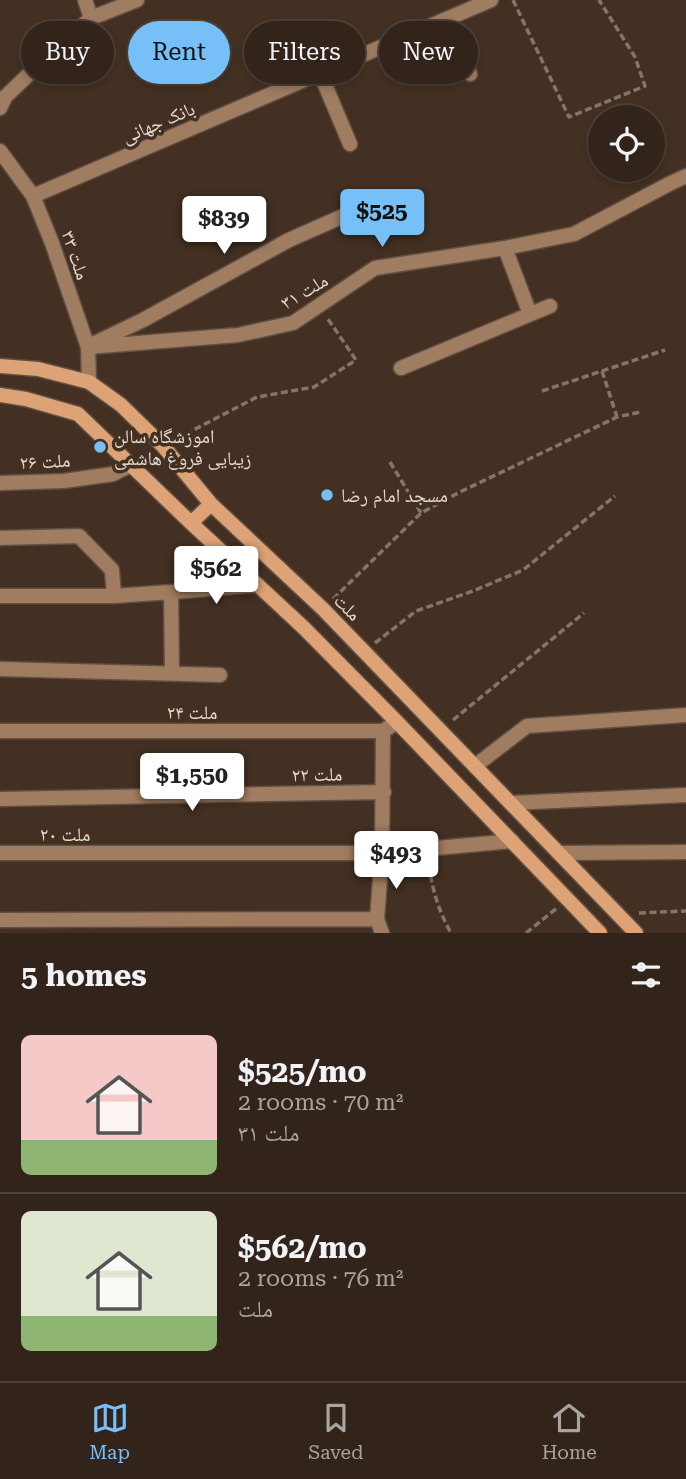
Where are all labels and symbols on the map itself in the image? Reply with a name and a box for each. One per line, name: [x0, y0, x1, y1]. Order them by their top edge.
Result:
street label: بانک جهانی: [118, 97, 198, 148]
pin: $525: [341, 190, 423, 249]
pin: $839: [183, 196, 265, 256]
street label: ملت ۳۳: [56, 227, 95, 283]
street label: ملت ۳۱: [277, 269, 332, 314]
place label: اموزشگاه سالن زیبایی فروغ هاشمی: [114, 425, 251, 470]
marker: اموزشگاه سالن زیبایی فروغ هاشمی: [92, 439, 108, 455]
street label: ملت ۲۶: [19, 449, 71, 474]
place label: مسجد امام رضا: [341, 484, 448, 509]
marker: مسجد امام رضا: [319, 487, 335, 503]
pin: $562: [175, 546, 257, 606]
street label: ملت: [329, 589, 366, 626]
street label: ملت ۲۴: [167, 701, 217, 724]
pin: $1,550: [135, 754, 249, 813]
street label: ملت ۲۲: [291, 763, 343, 786]
street label: ملت ۲۰: [40, 823, 90, 846]
pin: $493: [355, 832, 437, 891]

